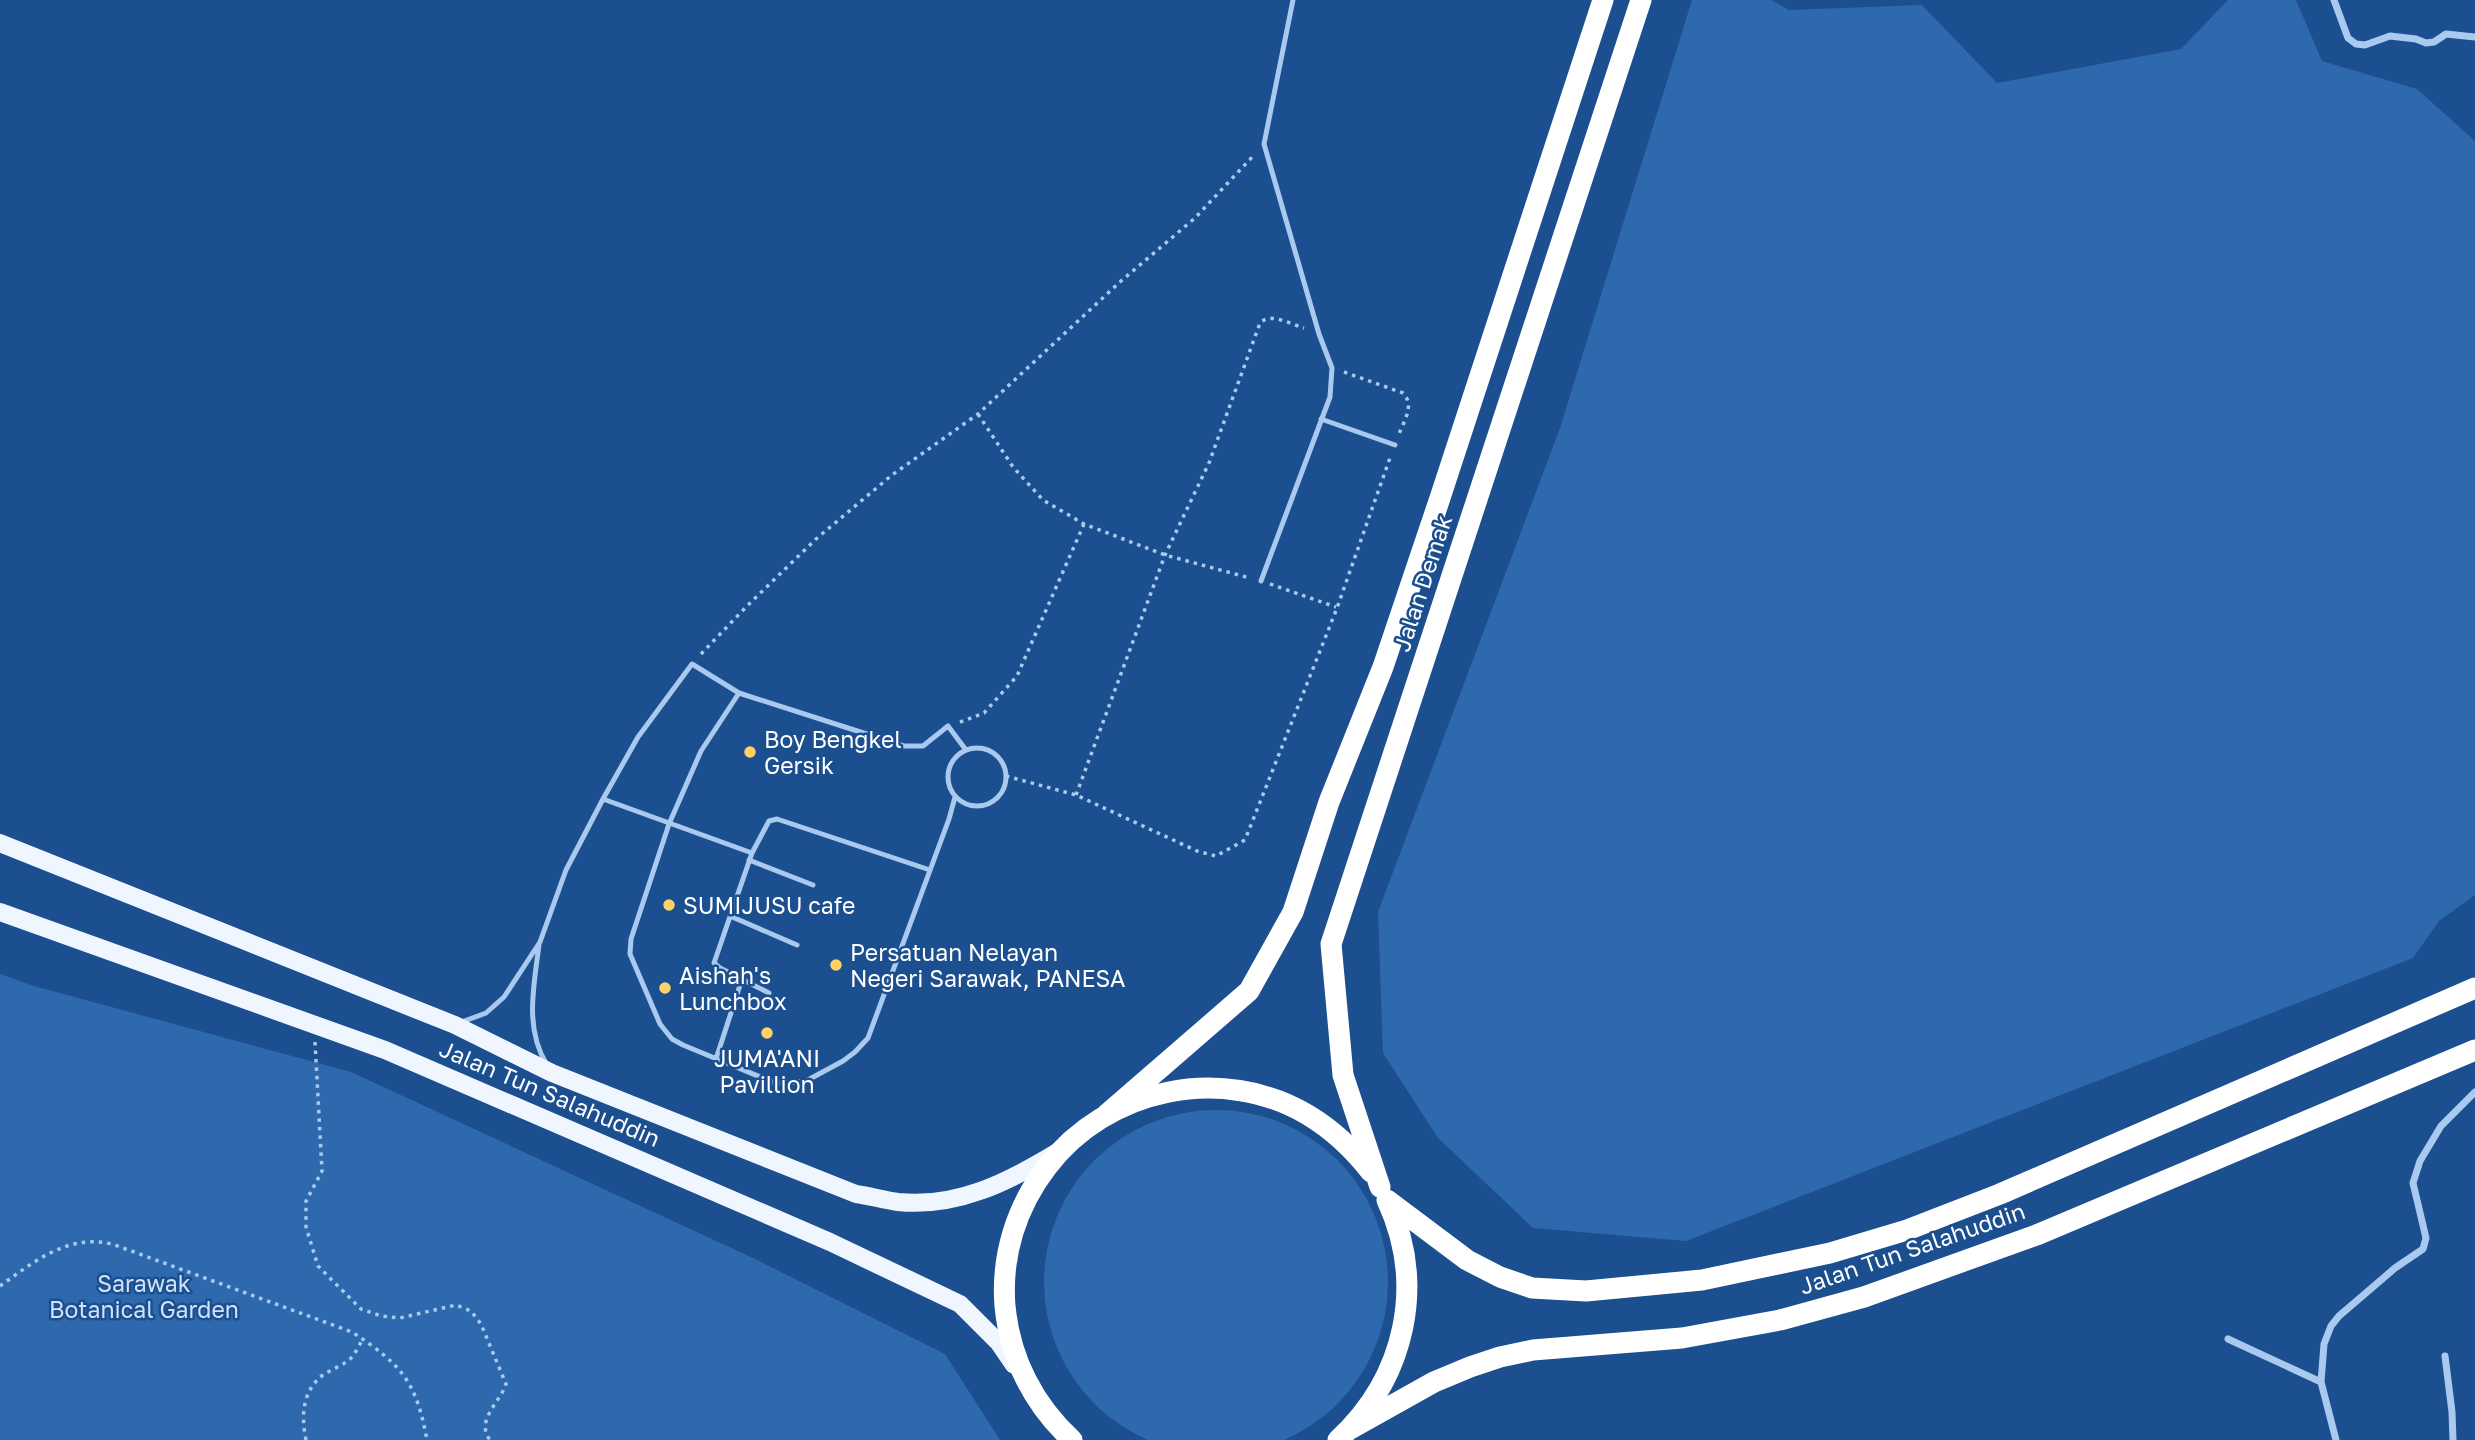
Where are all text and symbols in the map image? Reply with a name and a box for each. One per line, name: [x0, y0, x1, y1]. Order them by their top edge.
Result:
street label: Jalan Demak: [1387, 511, 1457, 655]
place label: Boy Bengkel Gersik: [764, 725, 902, 779]
marker: Boy Bengkel Gersik: [742, 744, 758, 760]
place label: SUMIJUSU cafe: [683, 891, 855, 919]
marker: SUMIJUSU cafe: [661, 897, 677, 913]
place label: Persatuan Nelayan Negeri Sarawak, PANESA: [850, 938, 1126, 992]
marker: Persatuan Nelayan Negeri Sarawak, PANESA: [828, 957, 844, 973]
place label: Aishah's Lunchbox: [679, 961, 787, 1015]
marker: Aishah's Lunchbox: [657, 980, 673, 996]
marker: JUMA'ANI Pavillion: [759, 1025, 775, 1041]
street label: Jalan Tun Salahuddin: [436, 1034, 664, 1152]
place label: JUMA'ANI Pavillion: [714, 1044, 820, 1098]
street label: Jalan Tun Salahuddin: [1796, 1196, 2028, 1300]
park label: Sarawak Botanical Garden: [49, 1269, 239, 1323]

